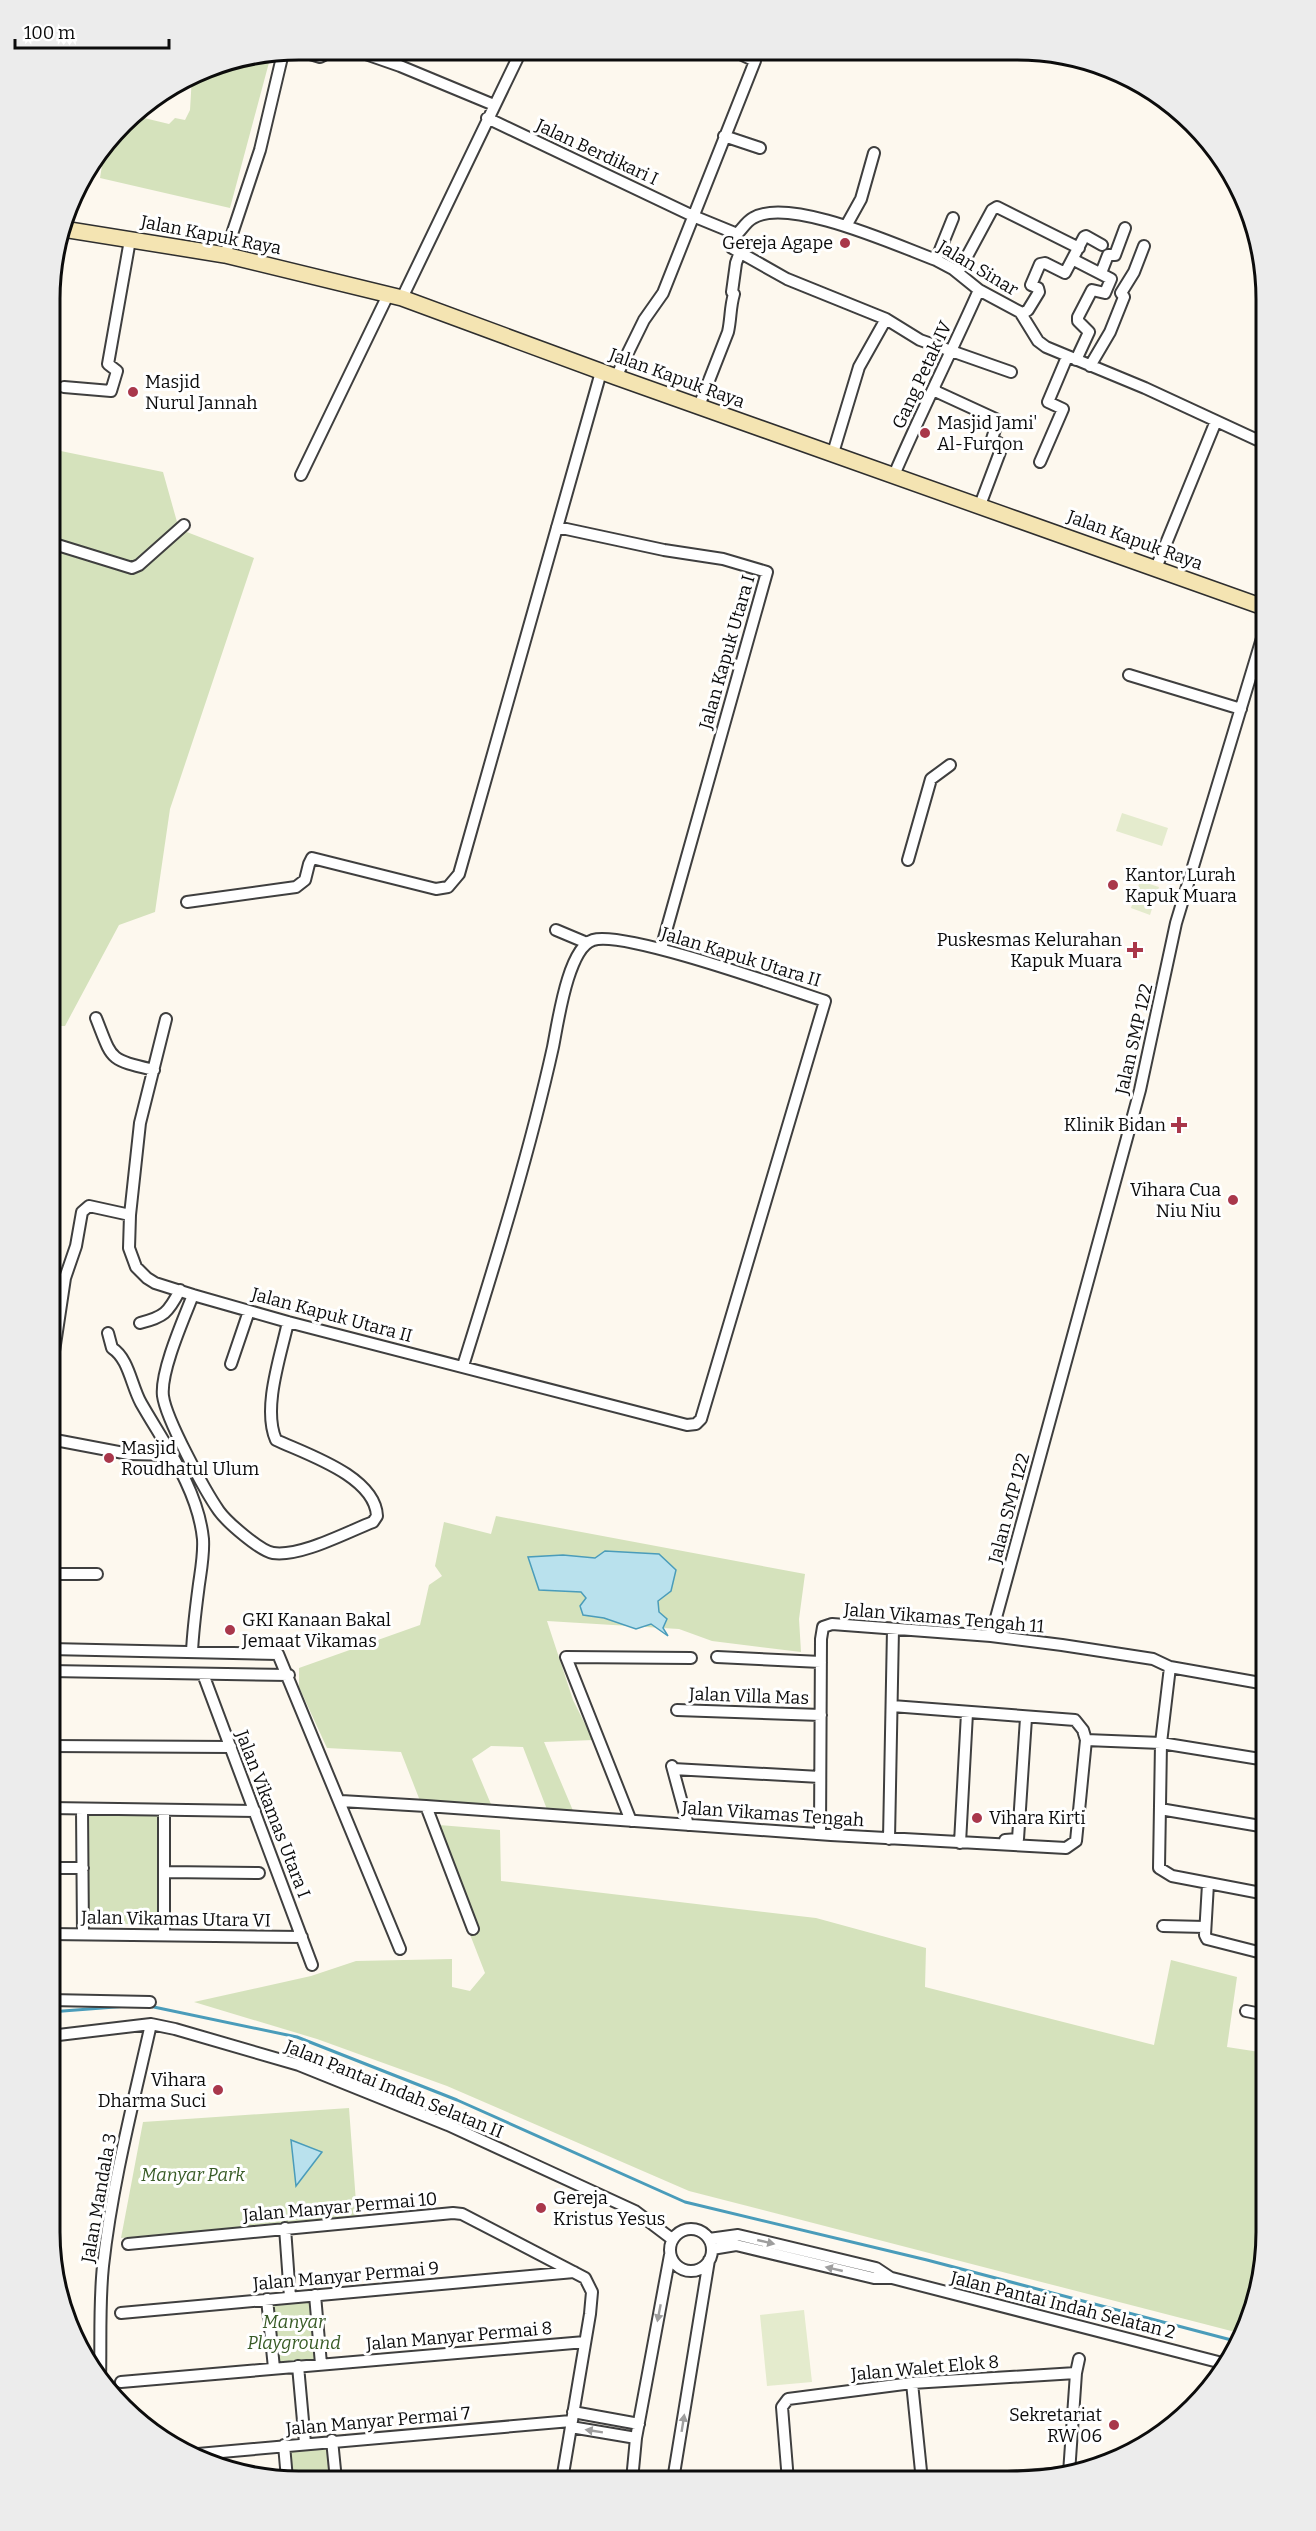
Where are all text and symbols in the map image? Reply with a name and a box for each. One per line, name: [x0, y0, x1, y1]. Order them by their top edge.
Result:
scale bar: [15, 12, 170, 50]
text: 100 m: [24, 22, 75, 44]
street label: Jalan Berdikari I: [531, 114, 662, 190]
street label: Jalan Kapuk Raya: [138, 210, 283, 259]
place label: Gereja Agape: [722, 232, 833, 254]
street label: Jalan Sinar: [933, 235, 1022, 301]
marker: Gereja Agape: [838, 236, 852, 250]
street label: Gang Petak IV: [887, 317, 957, 432]
street label: Jalan Kapuk Raya: [605, 343, 748, 413]
place label: Masjid Nurul Jannah: [145, 371, 257, 414]
marker: Masjid Nurul Jannah: [126, 385, 140, 399]
place label: Masjid Jami' Al-Furqon: [937, 412, 1037, 455]
marker: Masjid Jami' Al-Furqon: [918, 426, 932, 440]
street label: Jalan Kapuk Raya: [1063, 505, 1206, 575]
street label: Jalan Kapuk Utara I: [694, 572, 760, 733]
place label: Kantor Lurah Kapuk Muara: [1125, 864, 1237, 907]
marker: Kantor Lurah Kapuk Muara: [1106, 878, 1120, 892]
street label: Jalan Kapuk Utara II: [658, 922, 823, 992]
place label: Puskesmas Kelurahan Kapuk Muara: [937, 929, 1123, 972]
marker: Puskesmas Kelurahan Kapuk Muara: [1126, 941, 1144, 959]
street label: Jalan SMP 122: [1110, 981, 1157, 1098]
place label: Klinik Bidan: [1064, 1114, 1167, 1136]
marker: Klinik Bidan: [1170, 1116, 1188, 1134]
place label: Vihara Cua Niu Niu: [1130, 1179, 1221, 1222]
marker: Vihara Cua Niu Niu: [1226, 1193, 1240, 1207]
street label: Jalan Kapuk Utara II: [248, 1283, 415, 1347]
place label: Masjid Roudhatul Ulum: [121, 1437, 259, 1480]
marker: Masjid Roudhatul Ulum: [102, 1451, 116, 1465]
street label: Jalan SMP 122: [983, 1451, 1034, 1566]
street label: Jalan Vikamas Tengah 11: [842, 1598, 1046, 1638]
place label: GKI Kanaan Bakal Jemaat Vikamas: [241, 1609, 391, 1652]
marker: GKI Kanaan Bakal Jemaat Vikamas: [223, 1623, 237, 1637]
street label: Jalan Villa Mas: [688, 1683, 809, 1709]
street label: Jalan Vikamas Utara I: [231, 1726, 315, 1901]
street label: Jalan Vikamas Tengah: [680, 1797, 865, 1831]
place label: Vihara Kirti: [989, 1807, 1086, 1829]
marker: Vihara Kirti: [970, 1811, 984, 1825]
street label: Jalan Vikamas Utara VI: [80, 1906, 271, 1932]
street label: Jalan Pantai Indah Selatan II: [281, 2035, 506, 2143]
place label: Vihara Dharma Suci: [98, 2069, 206, 2112]
marker: Vihara Dharma Suci: [211, 2083, 225, 2097]
street label: Jalan Mandala 3: [77, 2132, 121, 2265]
park label: Manyar Park: [141, 2164, 245, 2186]
place label: Gereja Kristus Yesus: [553, 2187, 665, 2230]
street label: Jalan Manyar Permai 10: [241, 2188, 438, 2227]
marker: Gereja Kristus Yesus: [534, 2201, 548, 2215]
one-way arrow: [757, 2237, 776, 2247]
street label: Jalan Manyar Permai 9: [251, 2257, 440, 2295]
one-way arrow: [825, 2263, 843, 2273]
street label: Jalan Pantai Indah Selatan 2: [947, 2266, 1178, 2344]
one-way arrow: [654, 2303, 663, 2322]
park label: Manyar Playground: [247, 2311, 341, 2354]
street label: Jalan Manyar Permai 8: [364, 2317, 553, 2355]
street label: Jalan Walet Elok 8: [849, 2351, 1000, 2386]
street label: Jalan Manyar Permai 7: [284, 2402, 471, 2440]
place label: Sekretariat RW 06: [1009, 2404, 1102, 2447]
one-way arrow: [678, 2413, 687, 2432]
marker: Sekretariat RW 06: [1107, 2418, 1121, 2432]
one-way arrow: [584, 2426, 603, 2435]

